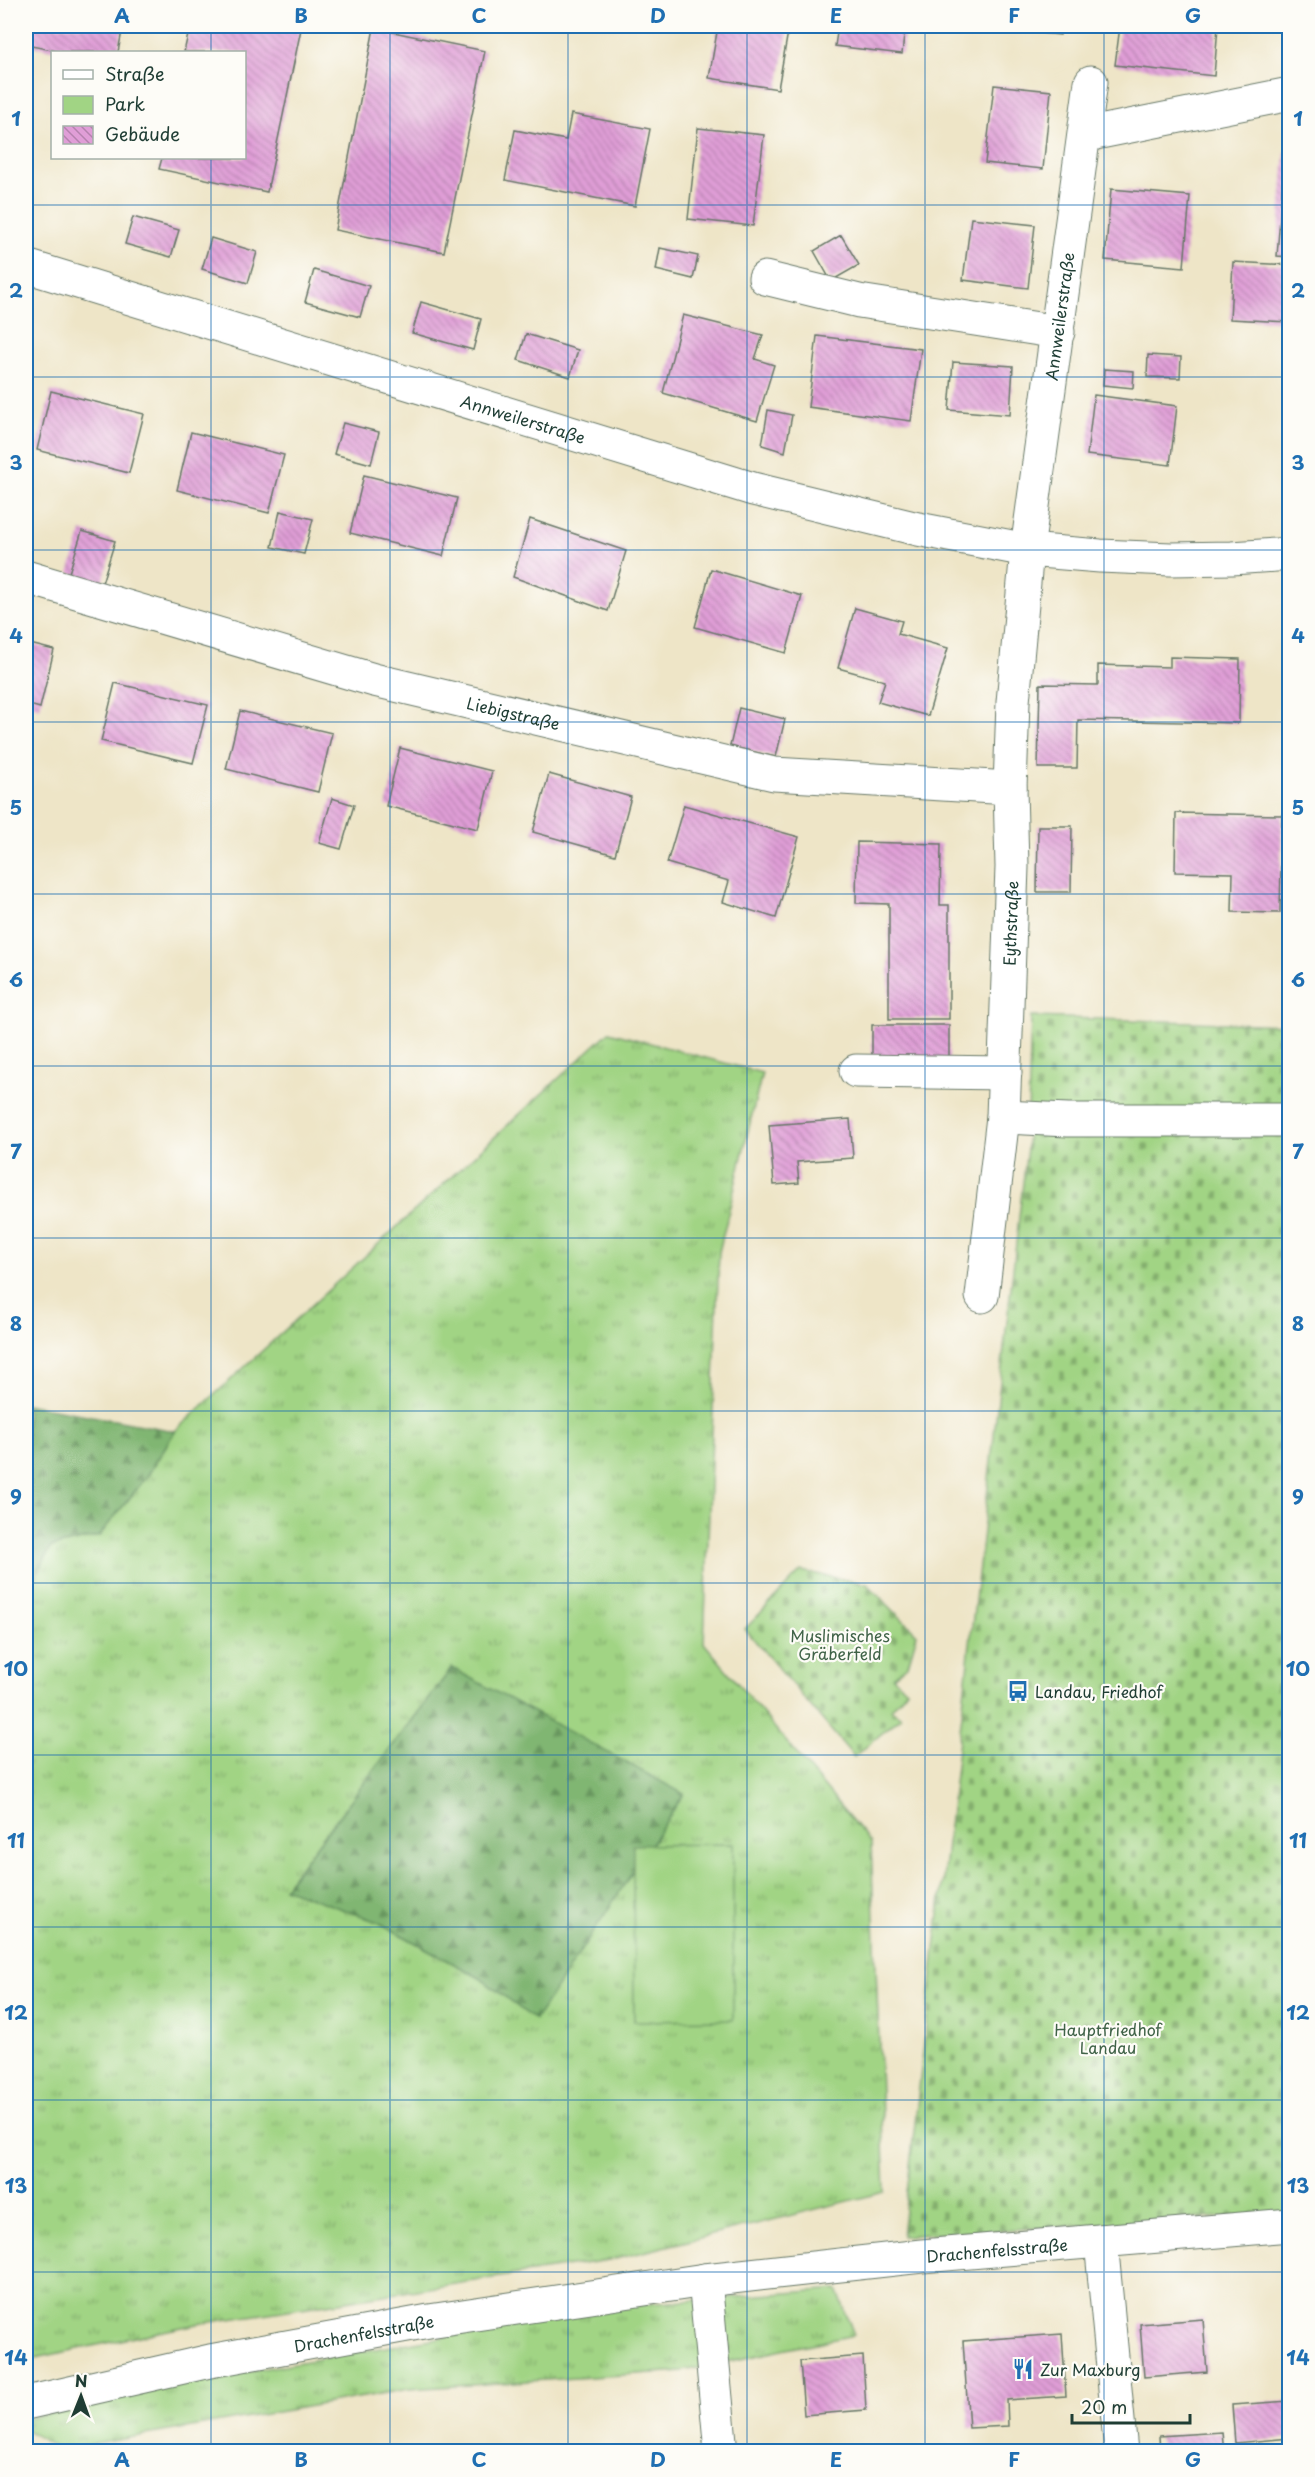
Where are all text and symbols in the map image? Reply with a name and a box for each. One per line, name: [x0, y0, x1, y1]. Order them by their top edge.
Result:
text: A: [114, 0, 130, 30]
text: B: [294, 0, 308, 30]
text: C: [471, 0, 487, 30]
text: D: [650, 0, 666, 30]
text: E: [830, 0, 842, 30]
text: F: [1008, 0, 1020, 30]
text: G: [1185, 0, 1201, 30]
legend: [51, 51, 246, 159]
text: Straße: [105, 60, 165, 87]
text: Park: [105, 90, 145, 117]
text: 1: [11, 103, 21, 133]
text: 1: [1293, 103, 1303, 133]
text: Gebäude: [105, 120, 180, 147]
street label: Annweilerstraße: [1038, 251, 1080, 382]
text: 2: [9, 275, 23, 305]
text: 2: [1291, 275, 1305, 305]
street label: Annweilerstraße: [458, 388, 588, 449]
text: 3: [9, 447, 23, 477]
text: 3: [1291, 447, 1305, 477]
text: 4: [9, 620, 23, 650]
text: 4: [1291, 620, 1305, 650]
street label: Liebigstraße: [464, 690, 562, 735]
text: 5: [10, 792, 22, 822]
text: 5: [1292, 792, 1304, 822]
street label: Eythstraße: [996, 880, 1023, 966]
text: 6: [9, 964, 23, 994]
text: 6: [1291, 964, 1305, 994]
text: 7: [10, 1136, 22, 1166]
text: 7: [1292, 1136, 1304, 1166]
text: 8: [10, 1308, 22, 1338]
text: 8: [1292, 1308, 1304, 1338]
text: 9: [10, 1481, 22, 1511]
text: 9: [1292, 1481, 1304, 1511]
park label: Muslimisches Gräberfeld: [790, 1623, 890, 1665]
text: 10: [4, 1653, 28, 1683]
text: 10: [1286, 1653, 1310, 1683]
bus stop icon: Landau, Friedhof: [1006, 1679, 1030, 1703]
place label: Landau, Friedhof: [1035, 1679, 1164, 1703]
text: 11: [7, 1825, 25, 1855]
text: 11: [1289, 1825, 1307, 1855]
text: 12: [4, 1997, 28, 2027]
text: 12: [1286, 1997, 1310, 2027]
park label: Hauptfriedhof Landau: [1054, 2017, 1164, 2059]
text: 13: [5, 2170, 27, 2200]
text: 13: [1287, 2170, 1309, 2200]
street label: Drachenfelsstraße: [925, 2232, 1069, 2268]
street label: Drachenfelsstraße: [292, 2308, 435, 2357]
text: 14: [4, 2342, 28, 2372]
text: 14: [1286, 2342, 1310, 2372]
restaurant icon: Zur Maxburg: [1011, 2357, 1035, 2381]
place label: Zur Maxburg: [1040, 2357, 1140, 2381]
north arrow: [51, 2366, 111, 2426]
text: N: [75, 2368, 88, 2392]
scale bar: [1072, 2387, 1190, 2425]
text: 20 m: [1081, 2393, 1127, 2420]
text: A: [114, 2444, 130, 2474]
text: B: [294, 2444, 308, 2474]
text: C: [471, 2444, 487, 2474]
text: D: [650, 2444, 666, 2474]
text: E: [830, 2444, 842, 2474]
text: F: [1008, 2444, 1020, 2474]
text: G: [1185, 2444, 1201, 2474]

